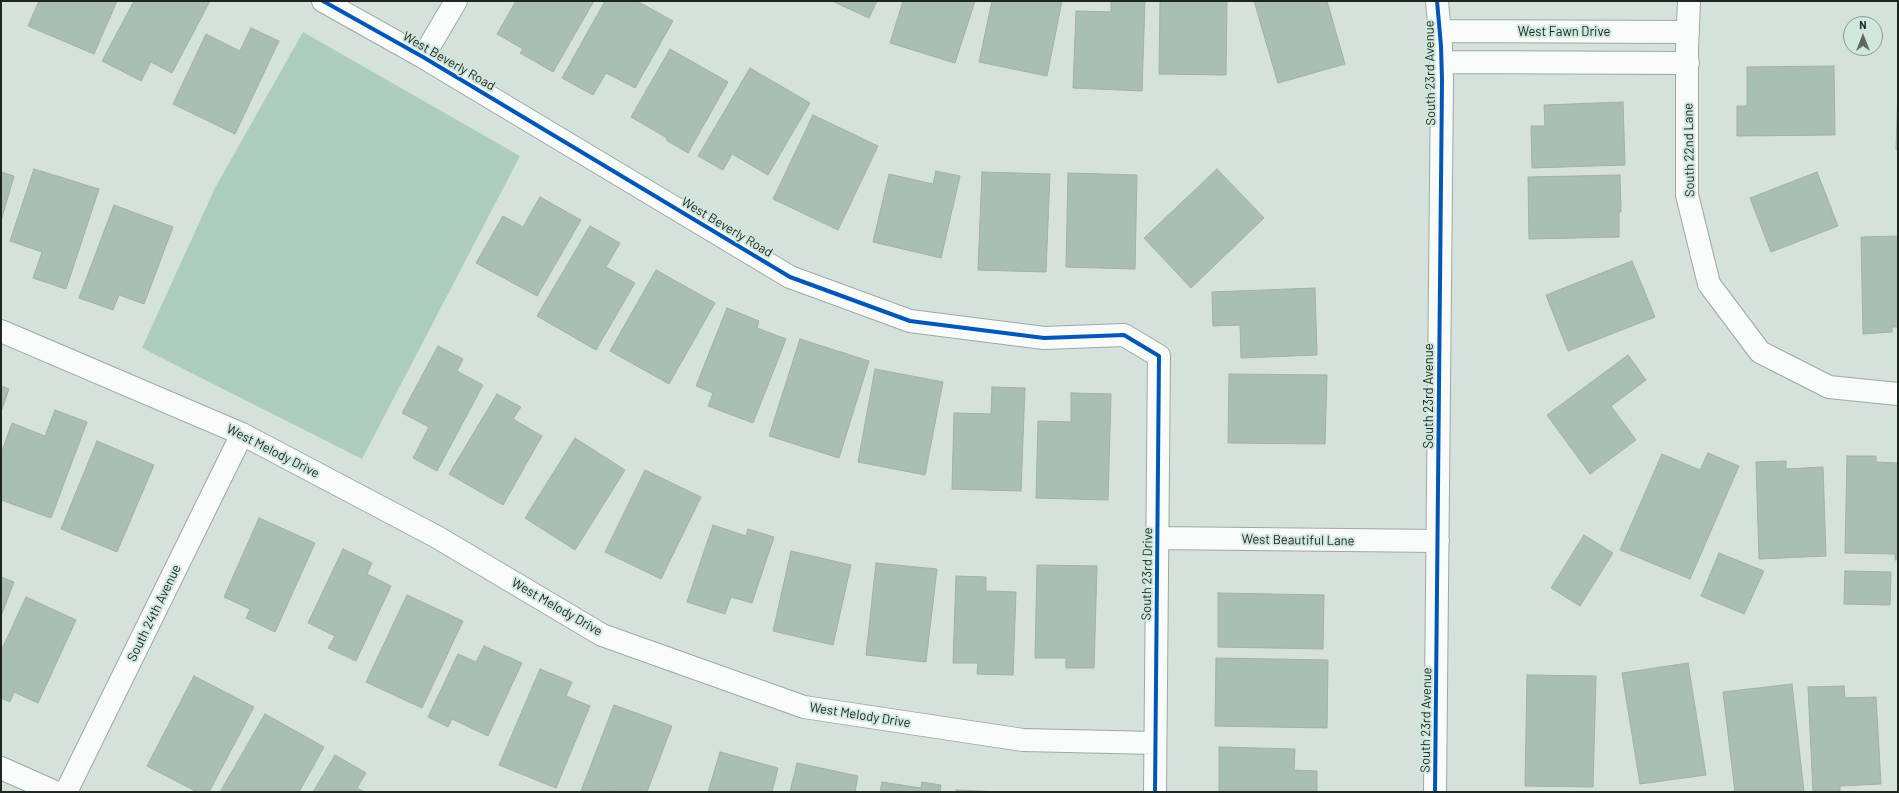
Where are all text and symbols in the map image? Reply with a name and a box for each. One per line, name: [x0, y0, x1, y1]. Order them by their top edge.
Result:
north arrow: [1843, 16, 1883, 56]
text: N: [1859, 18, 1867, 31]
street label: South 23rd Avenue: [1421, 20, 1439, 126]
street label: West Fawn Drive: [1518, 24, 1610, 40]
street label: West Beverly Road: [400, 28, 498, 94]
street label: South 22nd Lane: [1680, 103, 1698, 197]
street label: West Beverly Road: [678, 194, 776, 260]
street label: South 23rd Avenue: [1421, 343, 1437, 449]
street label: West Melody Drive: [224, 421, 322, 481]
street label: South 23rd Drive: [1138, 527, 1156, 621]
street label: West Beautiful Lane: [1241, 531, 1355, 549]
street label: South 24th Avenue: [124, 562, 184, 664]
street label: West Melody Drive: [509, 575, 605, 639]
street label: South 23rd Avenue: [1417, 667, 1435, 773]
street label: West Melody Drive: [808, 699, 912, 731]

